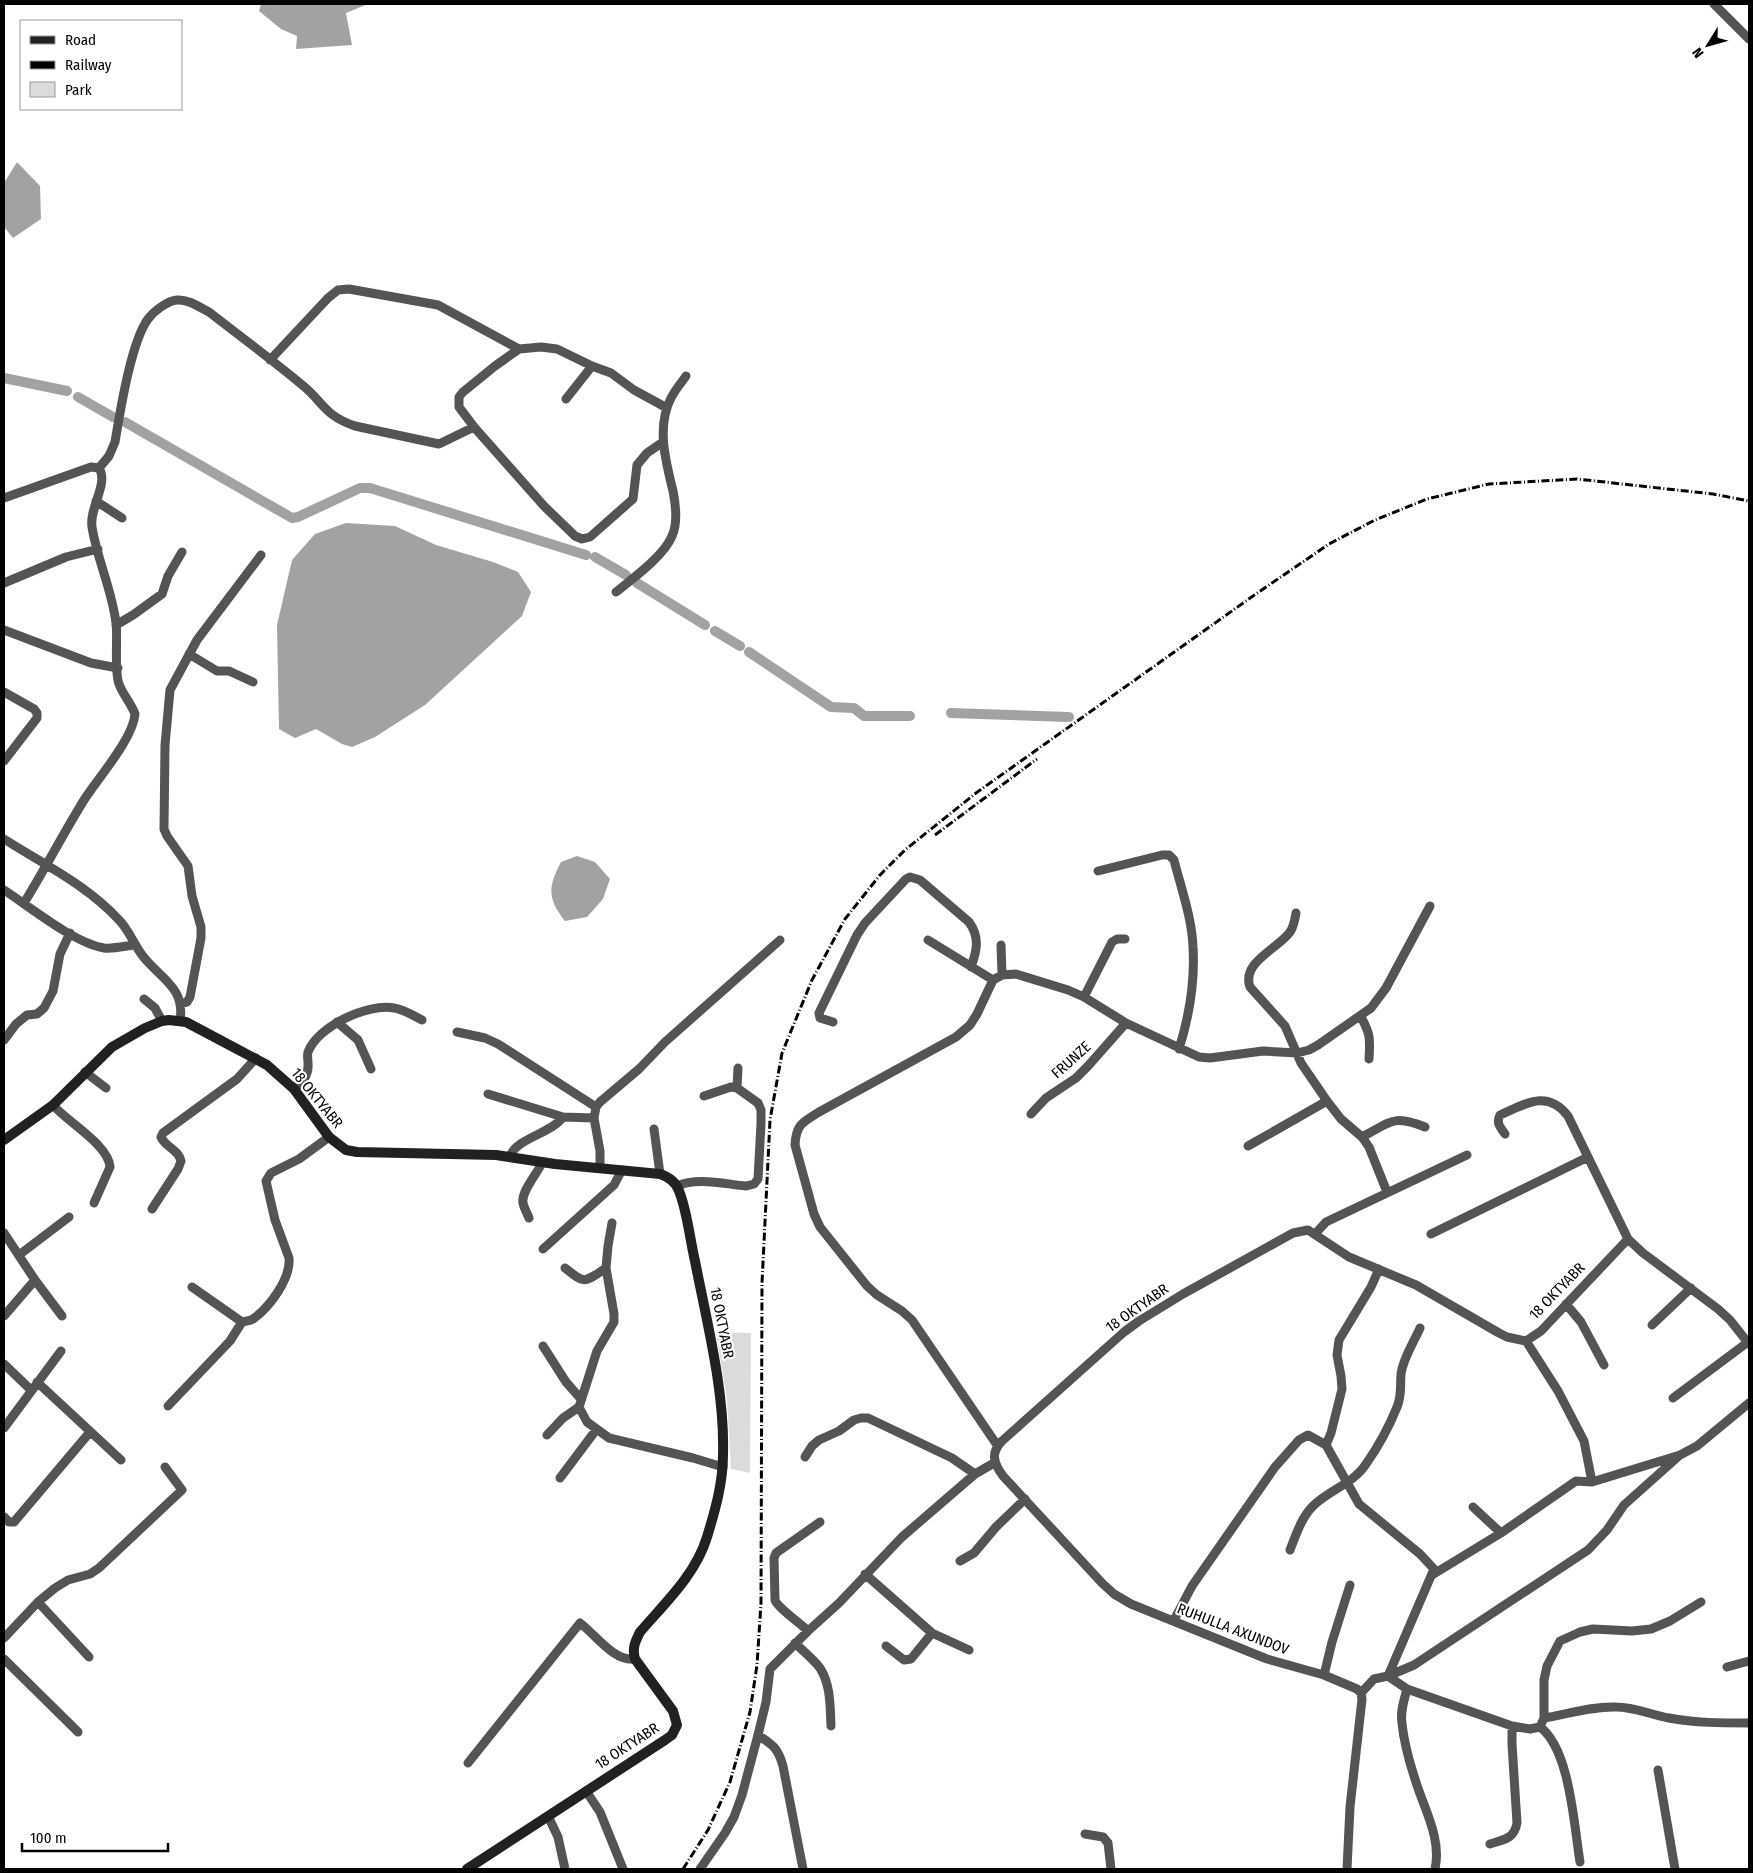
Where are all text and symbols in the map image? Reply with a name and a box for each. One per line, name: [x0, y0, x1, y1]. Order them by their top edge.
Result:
legend: [20, 20, 182, 110]
north arrow: [1683, 20, 1733, 70]
text: Road: [65, 31, 96, 49]
text: N: [1689, 44, 1707, 61]
text: Railway: [65, 56, 112, 74]
text: Park: [65, 81, 92, 99]
street label: FRUNZE: [1048, 1038, 1094, 1082]
street label: 18 OKTYABR: [287, 1064, 347, 1132]
street label: 18 OKTYABR: [1525, 1259, 1589, 1323]
street label: 18 OKTYABR: [1102, 1280, 1172, 1336]
street label: 18 OKTYABR: [706, 1286, 738, 1360]
street label: RUHULLA AXUNDOV: [1175, 1599, 1292, 1659]
street label: 18 OKTYABR: [592, 1719, 662, 1773]
scale bar: [22, 1820, 169, 1852]
text: 100 m: [30, 1829, 67, 1847]

